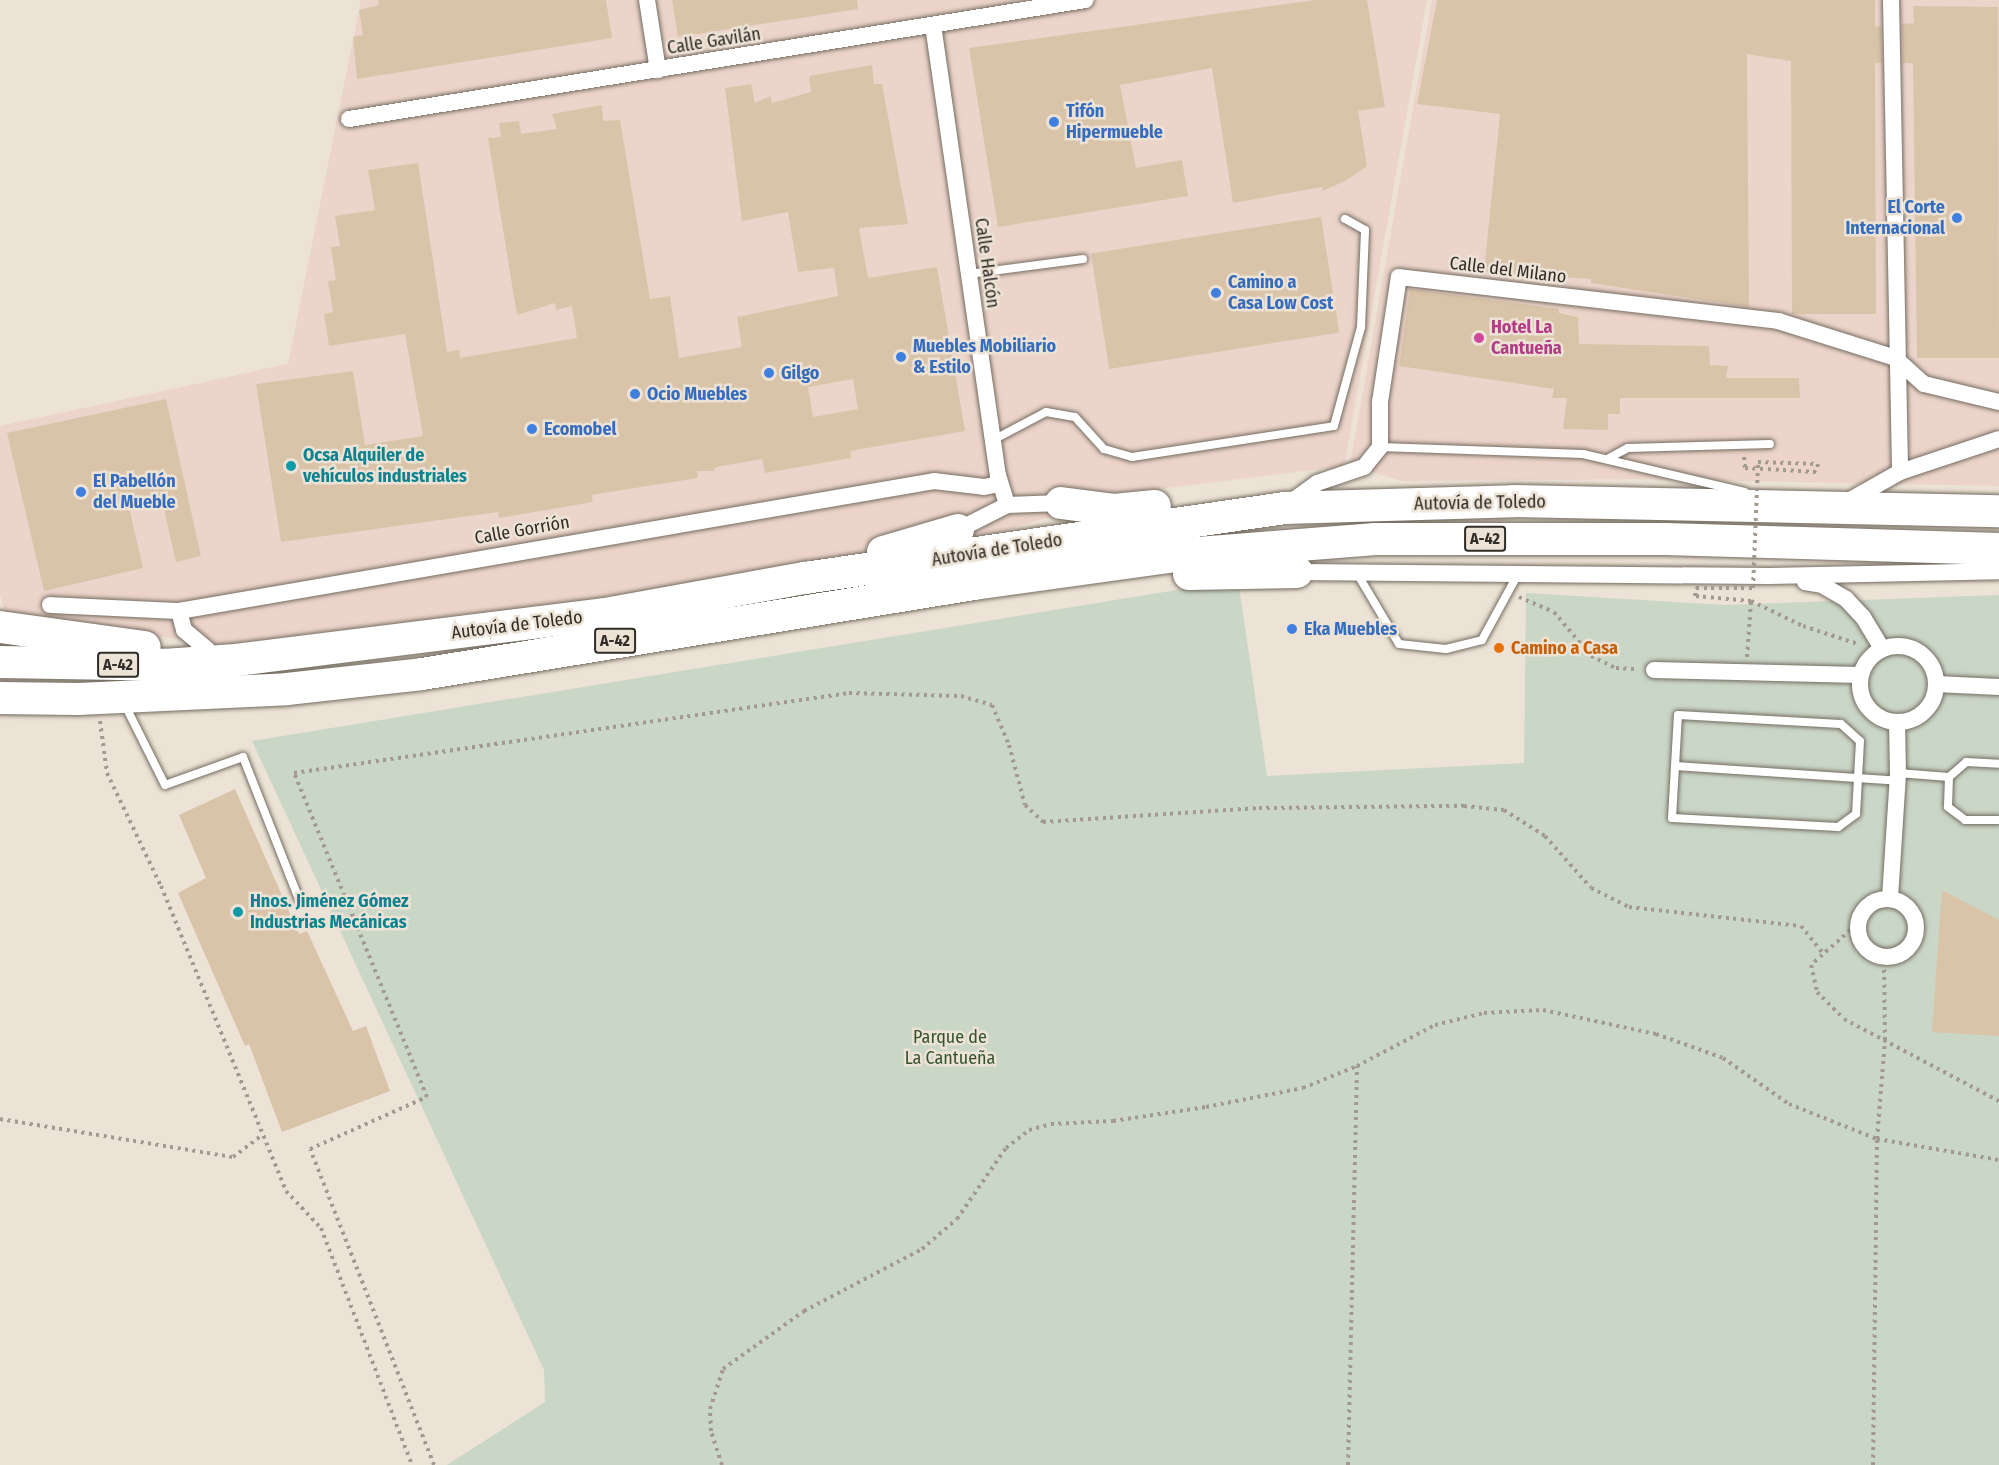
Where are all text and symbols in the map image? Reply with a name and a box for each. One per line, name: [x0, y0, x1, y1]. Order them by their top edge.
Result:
street label: Calle Gavilán: [666, 23, 762, 59]
place label: Tifón Hipermueble: [1066, 101, 1163, 144]
marker: Tifón Hipermueble: [1047, 115, 1061, 129]
place label: El Corte Internacional: [1845, 197, 1945, 240]
marker: El Corte Internacional: [1950, 211, 1964, 225]
street label: Calle Halcón: [970, 217, 1004, 309]
street label: Calle del Milano: [1448, 252, 1568, 288]
place label: Camino a Casa Low Cost: [1228, 272, 1333, 314]
marker: Camino a Casa Low Cost: [1209, 286, 1223, 300]
place label: Hotel La Cantueña: [1491, 317, 1562, 360]
marker: Hotel La Cantueña: [1472, 331, 1486, 345]
place label: Muebles Mobiliario & Estilo: [913, 336, 1056, 378]
marker: Muebles Mobiliario & Estilo: [894, 350, 908, 364]
place label: Gilgo: [781, 362, 819, 384]
marker: Gilgo: [762, 366, 776, 380]
place label: Ocio Muebles: [647, 383, 747, 405]
marker: Ocio Muebles: [628, 387, 642, 401]
place label: Ecomobel: [544, 418, 616, 440]
marker: Ecomobel: [525, 422, 539, 436]
place label: Ocsa Alquiler de vehículos industriales: [303, 445, 467, 488]
marker: Ocsa Alquiler de vehículos industriales: [284, 459, 298, 473]
place label: El Pabellón del Mueble: [93, 471, 176, 514]
marker: El Pabellón del Mueble: [74, 485, 88, 499]
street label: Autovía de Toledo: [1414, 491, 1546, 515]
street label: Calle Gorrión: [473, 511, 571, 549]
road number: A-42: [1464, 526, 1506, 552]
street label: Autovía de Toledo: [930, 529, 1064, 571]
street label: Autovía de Toledo: [450, 606, 584, 644]
place label: Eka Muebles: [1304, 618, 1397, 640]
marker: Eka Muebles: [1285, 622, 1299, 636]
road number: A-42: [594, 628, 636, 654]
place label: Camino a Casa: [1511, 637, 1618, 659]
marker: Camino a Casa: [1492, 641, 1506, 655]
road number: A-42: [97, 652, 139, 678]
place label: Hnos. Jiménez Gómez Industrias Mecánicas: [250, 891, 408, 934]
marker: Hnos. Jiménez Gómez Industrias Mecánicas: [231, 905, 245, 919]
park label: Parque de La Cantueña: [905, 1027, 995, 1070]

